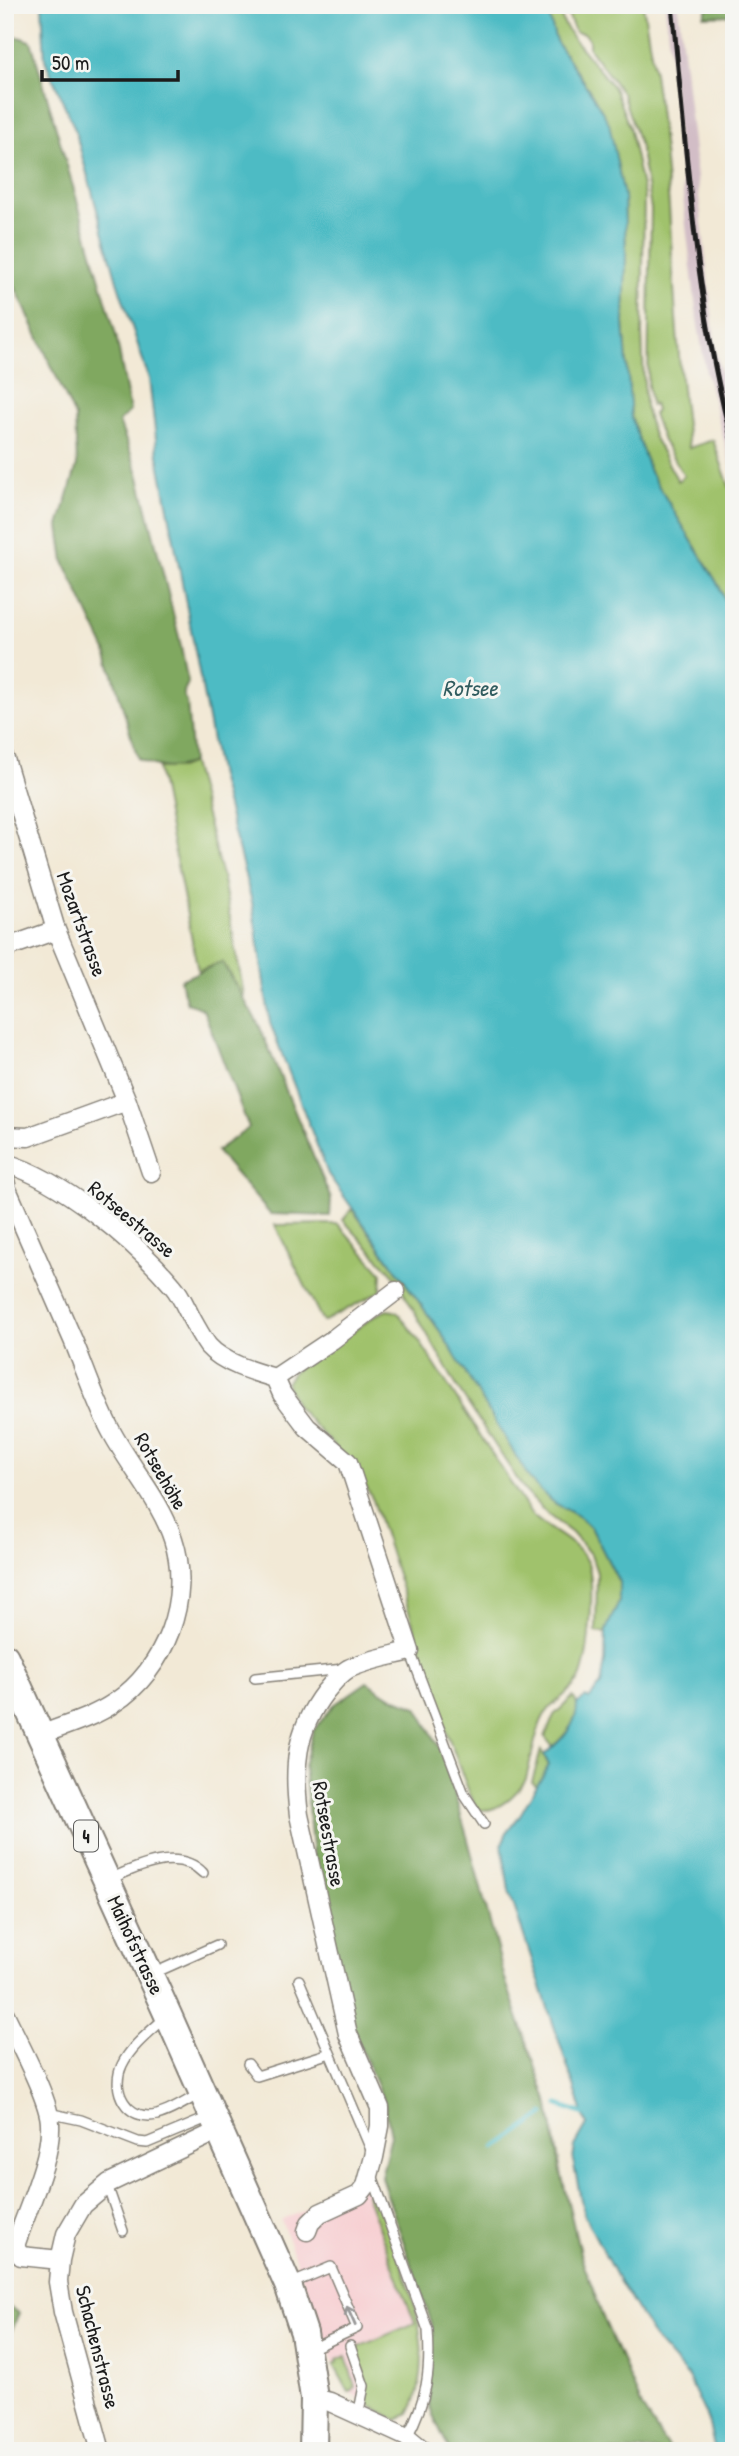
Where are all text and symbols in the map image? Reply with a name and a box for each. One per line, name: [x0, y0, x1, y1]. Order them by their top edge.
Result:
scale bar: [42, 38, 178, 82]
text: 50 m: [52, 48, 89, 77]
water label: Rotsee: [443, 672, 498, 703]
street label: Mozartstrasse: [50, 868, 114, 980]
street label: Rotseestrasse: [82, 1174, 182, 1264]
street label: Rotseehöhe: [127, 1427, 195, 1515]
street label: Rotseestrasse: [306, 1779, 352, 1889]
road number: 4: [74, 1820, 98, 1852]
street label: Maihofstrasse: [100, 1891, 172, 1999]
street label: Schachenstrasse: [69, 2282, 127, 2412]
one-way arrow: [344, 2306, 357, 2327]

